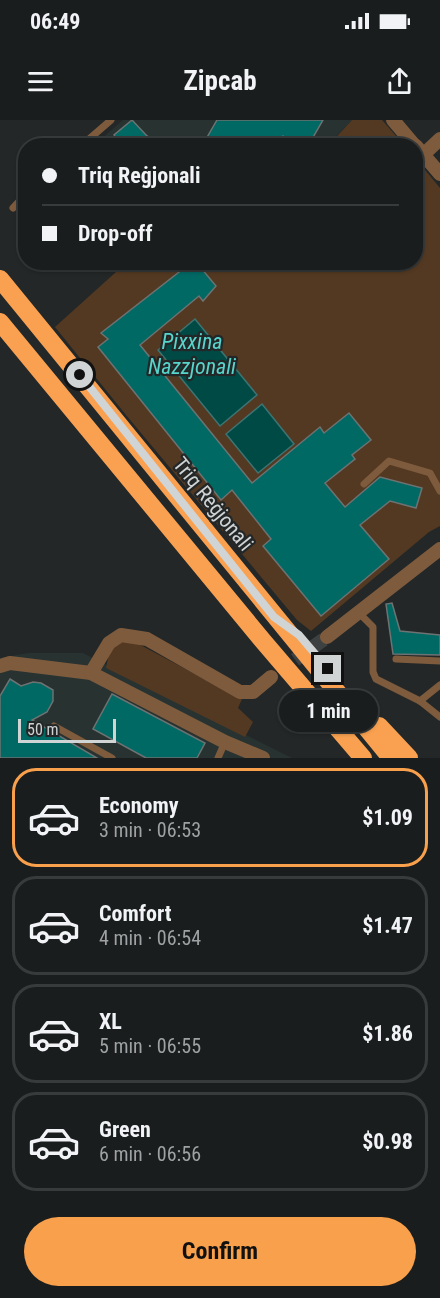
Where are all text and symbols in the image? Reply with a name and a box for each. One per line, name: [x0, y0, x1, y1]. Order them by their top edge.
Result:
text: 06:49: [30, 9, 81, 34]
icon: menu: [24, 65, 57, 98]
text: Zipcab: [184, 65, 257, 97]
icon: share: [383, 65, 416, 98]
text: Triq Reġjonali: [78, 163, 200, 188]
text: Drop-off: [78, 221, 152, 246]
water label: Pixxina Nazzjonali: [148, 329, 236, 379]
route start: [66, 361, 93, 388]
street label: Triq Reġjonali: [168, 452, 258, 556]
route end: [314, 655, 341, 682]
callout: 1 min: [278, 690, 378, 732]
text: 1 min: [306, 699, 351, 723]
scale bar: [18, 716, 116, 744]
text: 50 m: [27, 720, 59, 739]
icon: car: [27, 791, 81, 845]
text: Economy: [99, 793, 179, 818]
text: $1.09: [362, 805, 413, 830]
text: 3 min · 06:53: [99, 818, 201, 842]
icon: car: [27, 899, 81, 953]
text: Comfort: [99, 901, 172, 926]
text: $1.47: [362, 913, 413, 938]
text: 4 min · 06:54: [99, 926, 201, 950]
icon: car: [27, 1007, 81, 1061]
text: XL: [99, 1009, 122, 1034]
text: $1.86: [362, 1021, 413, 1046]
text: 5 min · 06:55: [99, 1034, 201, 1058]
icon: car: [27, 1115, 81, 1169]
text: Green: [99, 1117, 151, 1142]
text: $0.98: [362, 1129, 413, 1154]
text: 6 min · 06:56: [99, 1142, 201, 1166]
button: Confirm: [24, 1217, 416, 1286]

